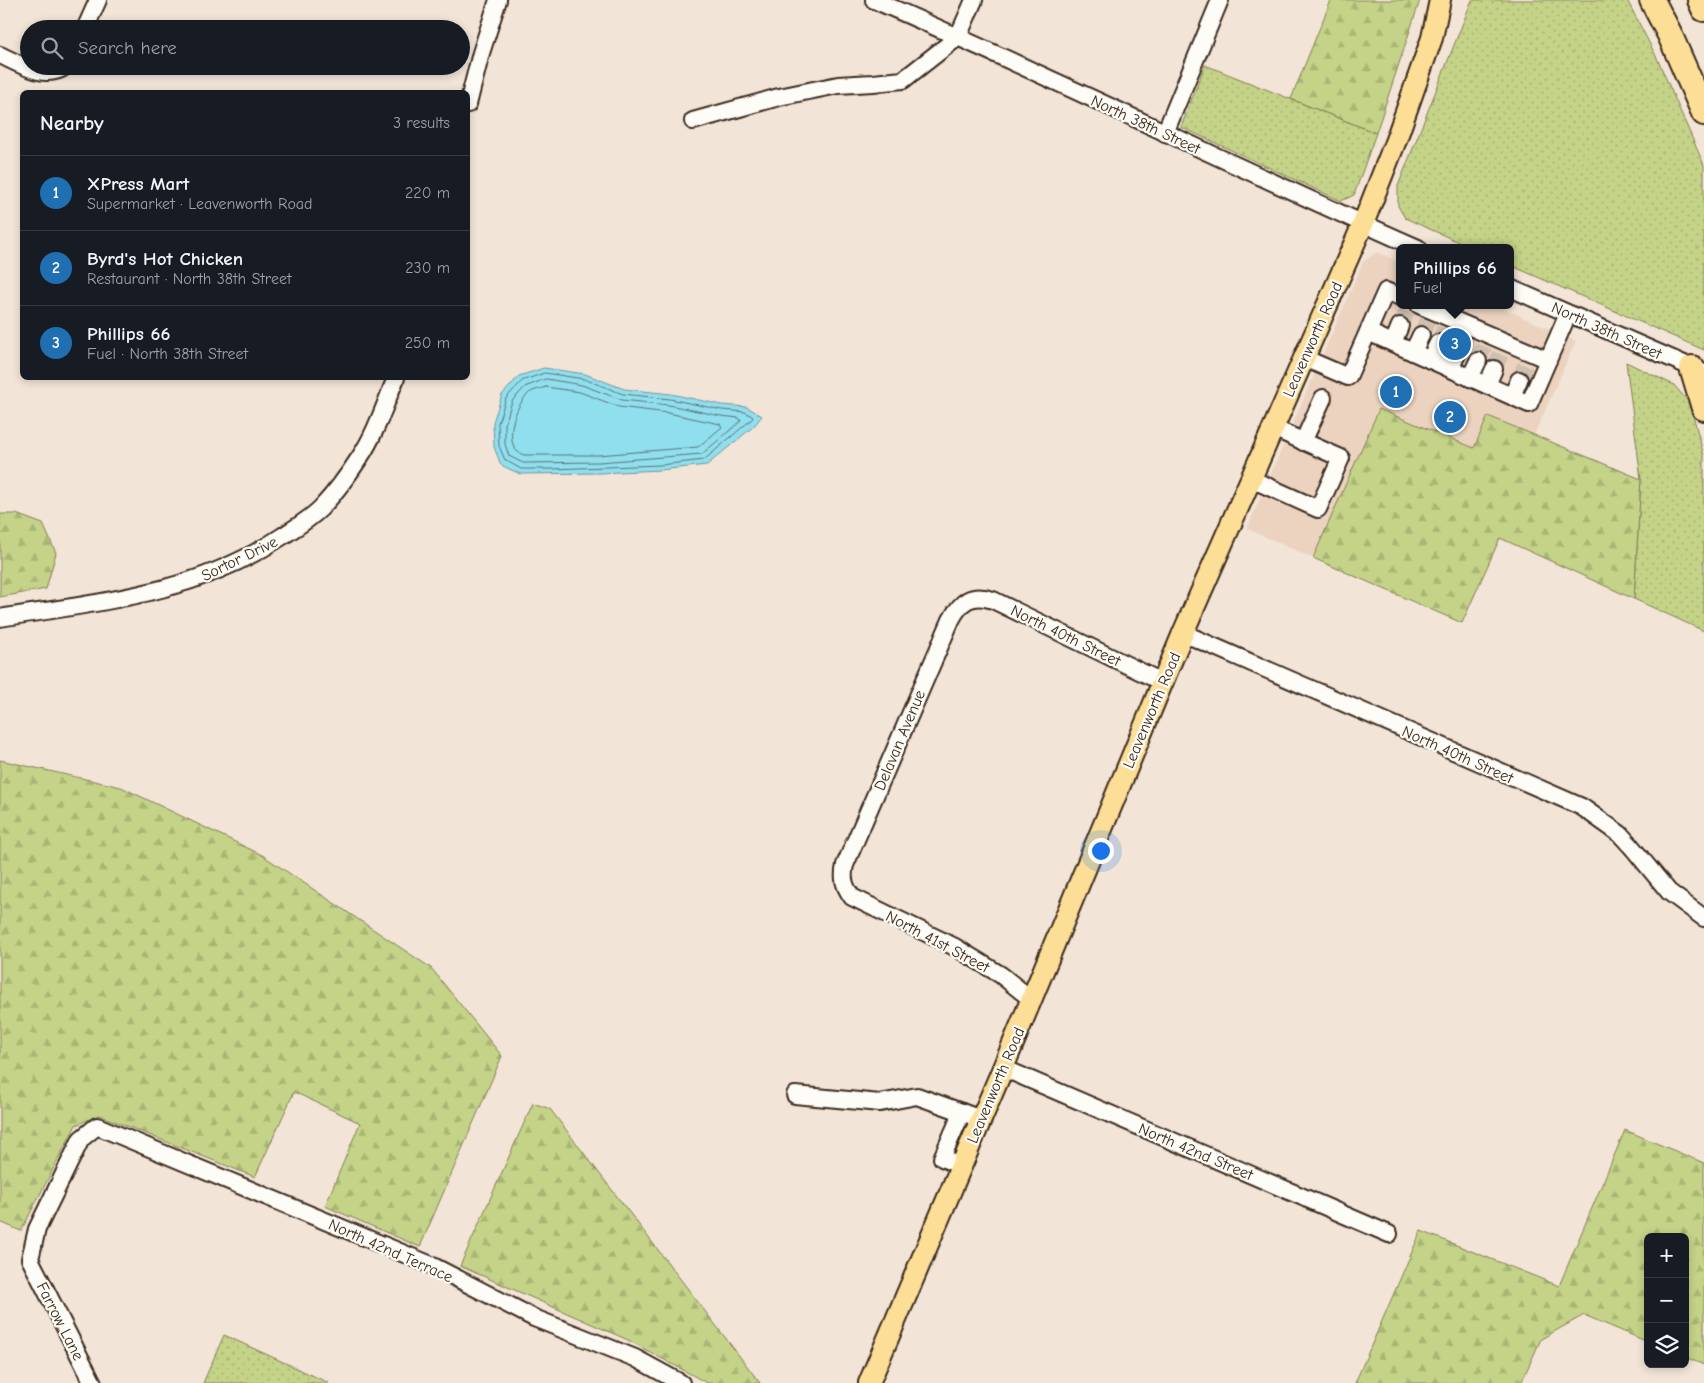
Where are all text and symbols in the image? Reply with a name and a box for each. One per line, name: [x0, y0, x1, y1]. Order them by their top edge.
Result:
search box: [20, 20, 470, 75]
icon: search: [38, 34, 66, 62]
text: Search here: [78, 37, 177, 59]
street label: North 38th Street: [1088, 92, 1204, 158]
text: Nearby: [40, 111, 104, 135]
text: 3 results: [393, 114, 450, 132]
text: XPress Mart: [87, 173, 189, 195]
text: 1: [53, 184, 59, 202]
text: 220 m: [405, 184, 450, 202]
text: Supermarket · Leavenworth Road: [87, 195, 313, 213]
popup: [1396, 244, 1514, 309]
text: Byrd's Hot Chicken: [87, 248, 243, 270]
text: Phillips 66: [1413, 257, 1497, 279]
text: 2: [52, 259, 60, 277]
text: 230 m: [405, 259, 450, 277]
text: Restaurant · North 38th Street: [87, 270, 292, 288]
street label: Leavenworth Road: [1279, 279, 1346, 400]
text: Fuel: [1413, 279, 1442, 297]
street label: North 38th Street: [1549, 299, 1665, 363]
text: Phillips 66: [87, 323, 170, 345]
pin: 3: [1439, 325, 1471, 363]
text: 3: [52, 334, 60, 352]
text: 250 m: [405, 334, 450, 352]
text: Fuel · North 38th Street: [87, 345, 248, 363]
pin: 1: [1380, 373, 1412, 411]
pin: 2: [1434, 398, 1466, 436]
street label: Sortor Drive: [198, 533, 280, 585]
street label: North 40th Street: [1008, 602, 1124, 670]
street label: Leavenworth Road: [1119, 650, 1185, 771]
street label: Delavan Avenue: [871, 687, 929, 793]
street label: North 40th Street: [1399, 722, 1516, 788]
your location: [1088, 838, 1114, 864]
street label: North 41st Street: [883, 907, 993, 977]
street label: Leavenworth Road: [963, 1025, 1029, 1146]
street label: North 42nd Street: [1136, 1120, 1256, 1184]
street label: North 42nd Terrace: [326, 1215, 456, 1286]
map controls: [1644, 1233, 1689, 1368]
button: +: [1644, 1233, 1689, 1278]
button: −: [1644, 1278, 1689, 1323]
street label: Farrow Lane: [33, 1279, 87, 1363]
button: layers: [1644, 1323, 1689, 1368]

